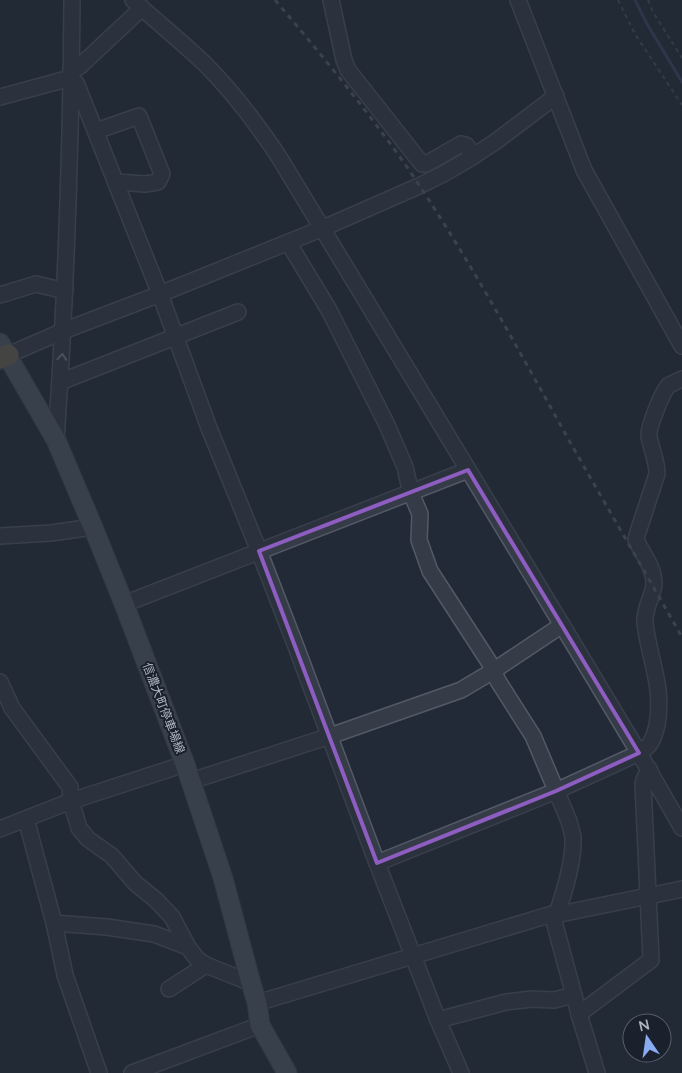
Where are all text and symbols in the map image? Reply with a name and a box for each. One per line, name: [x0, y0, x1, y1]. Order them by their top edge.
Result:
one-way arrow: [56, 353, 67, 361]
street label: 信濃大町停車場線: [140, 660, 188, 756]
north arrow: [622, 1013, 672, 1063]
text: N: [637, 1015, 651, 1034]

